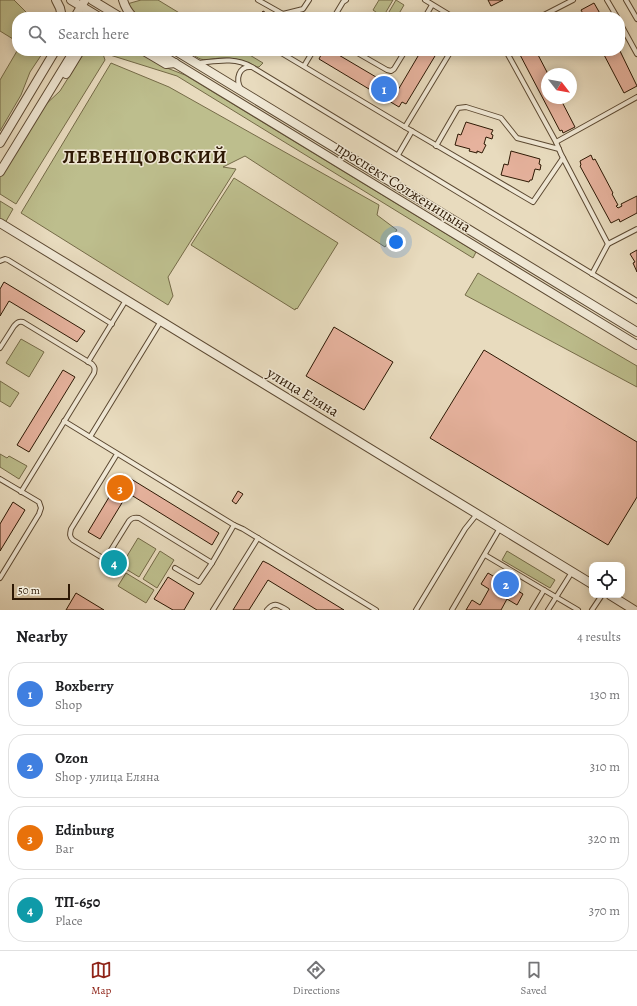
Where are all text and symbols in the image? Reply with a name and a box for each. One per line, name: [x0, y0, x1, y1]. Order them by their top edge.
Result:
search box: [12, 12, 625, 56]
icon: search: [26, 23, 48, 45]
text: Search here: [58, 24, 129, 44]
north arrow: [541, 68, 577, 104]
pin: 1: [371, 74, 397, 104]
street label: проспект Солженицына: [331, 137, 475, 237]
district label: ЛЕВЕНЦОВСКИЙ: [62, 144, 228, 170]
your location: [386, 232, 406, 252]
street label: улица Еляна: [262, 362, 343, 421]
pin: 3: [107, 473, 133, 503]
pin: 4: [101, 548, 127, 578]
map controls: [589, 562, 625, 598]
button: locate: [589, 562, 625, 598]
pin: 2: [493, 569, 519, 599]
scale bar: [12, 582, 70, 601]
text: 50 m: [18, 583, 40, 598]
text: Nearby: [16, 625, 67, 648]
text: 4 results: [577, 628, 621, 645]
text: Boxberry: [55, 676, 113, 696]
text: 1: [28, 686, 32, 703]
text: 130 m: [590, 686, 620, 703]
text: Shop: [55, 696, 82, 713]
text: Ozon: [55, 748, 88, 768]
text: 2: [27, 758, 33, 775]
text: 310 m: [590, 758, 620, 775]
text: Shop · улица Еляна: [55, 768, 160, 785]
text: Edinburg: [55, 820, 114, 840]
text: 3: [27, 830, 33, 847]
text: 320 m: [588, 830, 620, 847]
text: Bar: [55, 840, 74, 857]
text: ТП-650: [55, 892, 100, 912]
text: 4: [27, 902, 33, 919]
text: 370 m: [589, 902, 620, 919]
text: Place: [55, 912, 83, 929]
tab: Map: [90, 959, 112, 998]
tab: Directions: [293, 959, 340, 998]
tab: Saved: [521, 959, 547, 998]

